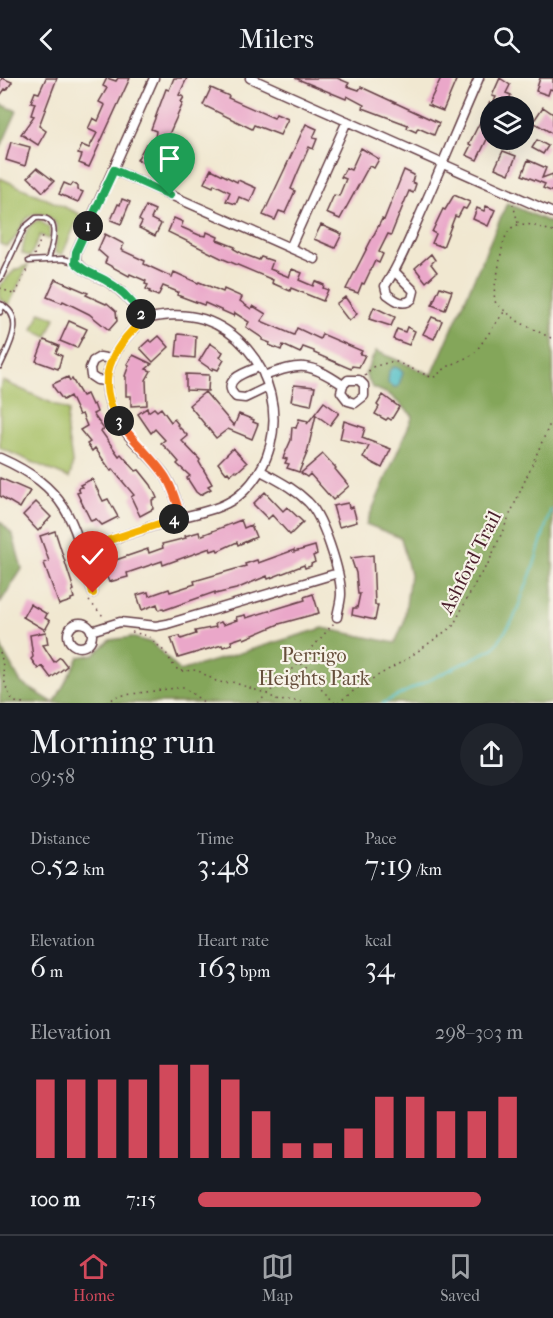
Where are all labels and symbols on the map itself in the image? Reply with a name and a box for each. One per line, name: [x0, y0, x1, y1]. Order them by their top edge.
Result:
pin: [144, 133, 195, 195]
pin: 1: [73, 211, 103, 241]
pin: 2: [126, 299, 156, 329]
pin: 3: [104, 406, 134, 436]
pin: 4: [159, 504, 189, 534]
street label: Ashford Trail: [434, 506, 506, 618]
pin: [67, 531, 118, 593]
park label: Perrigo Heights Park: [258, 644, 370, 690]

